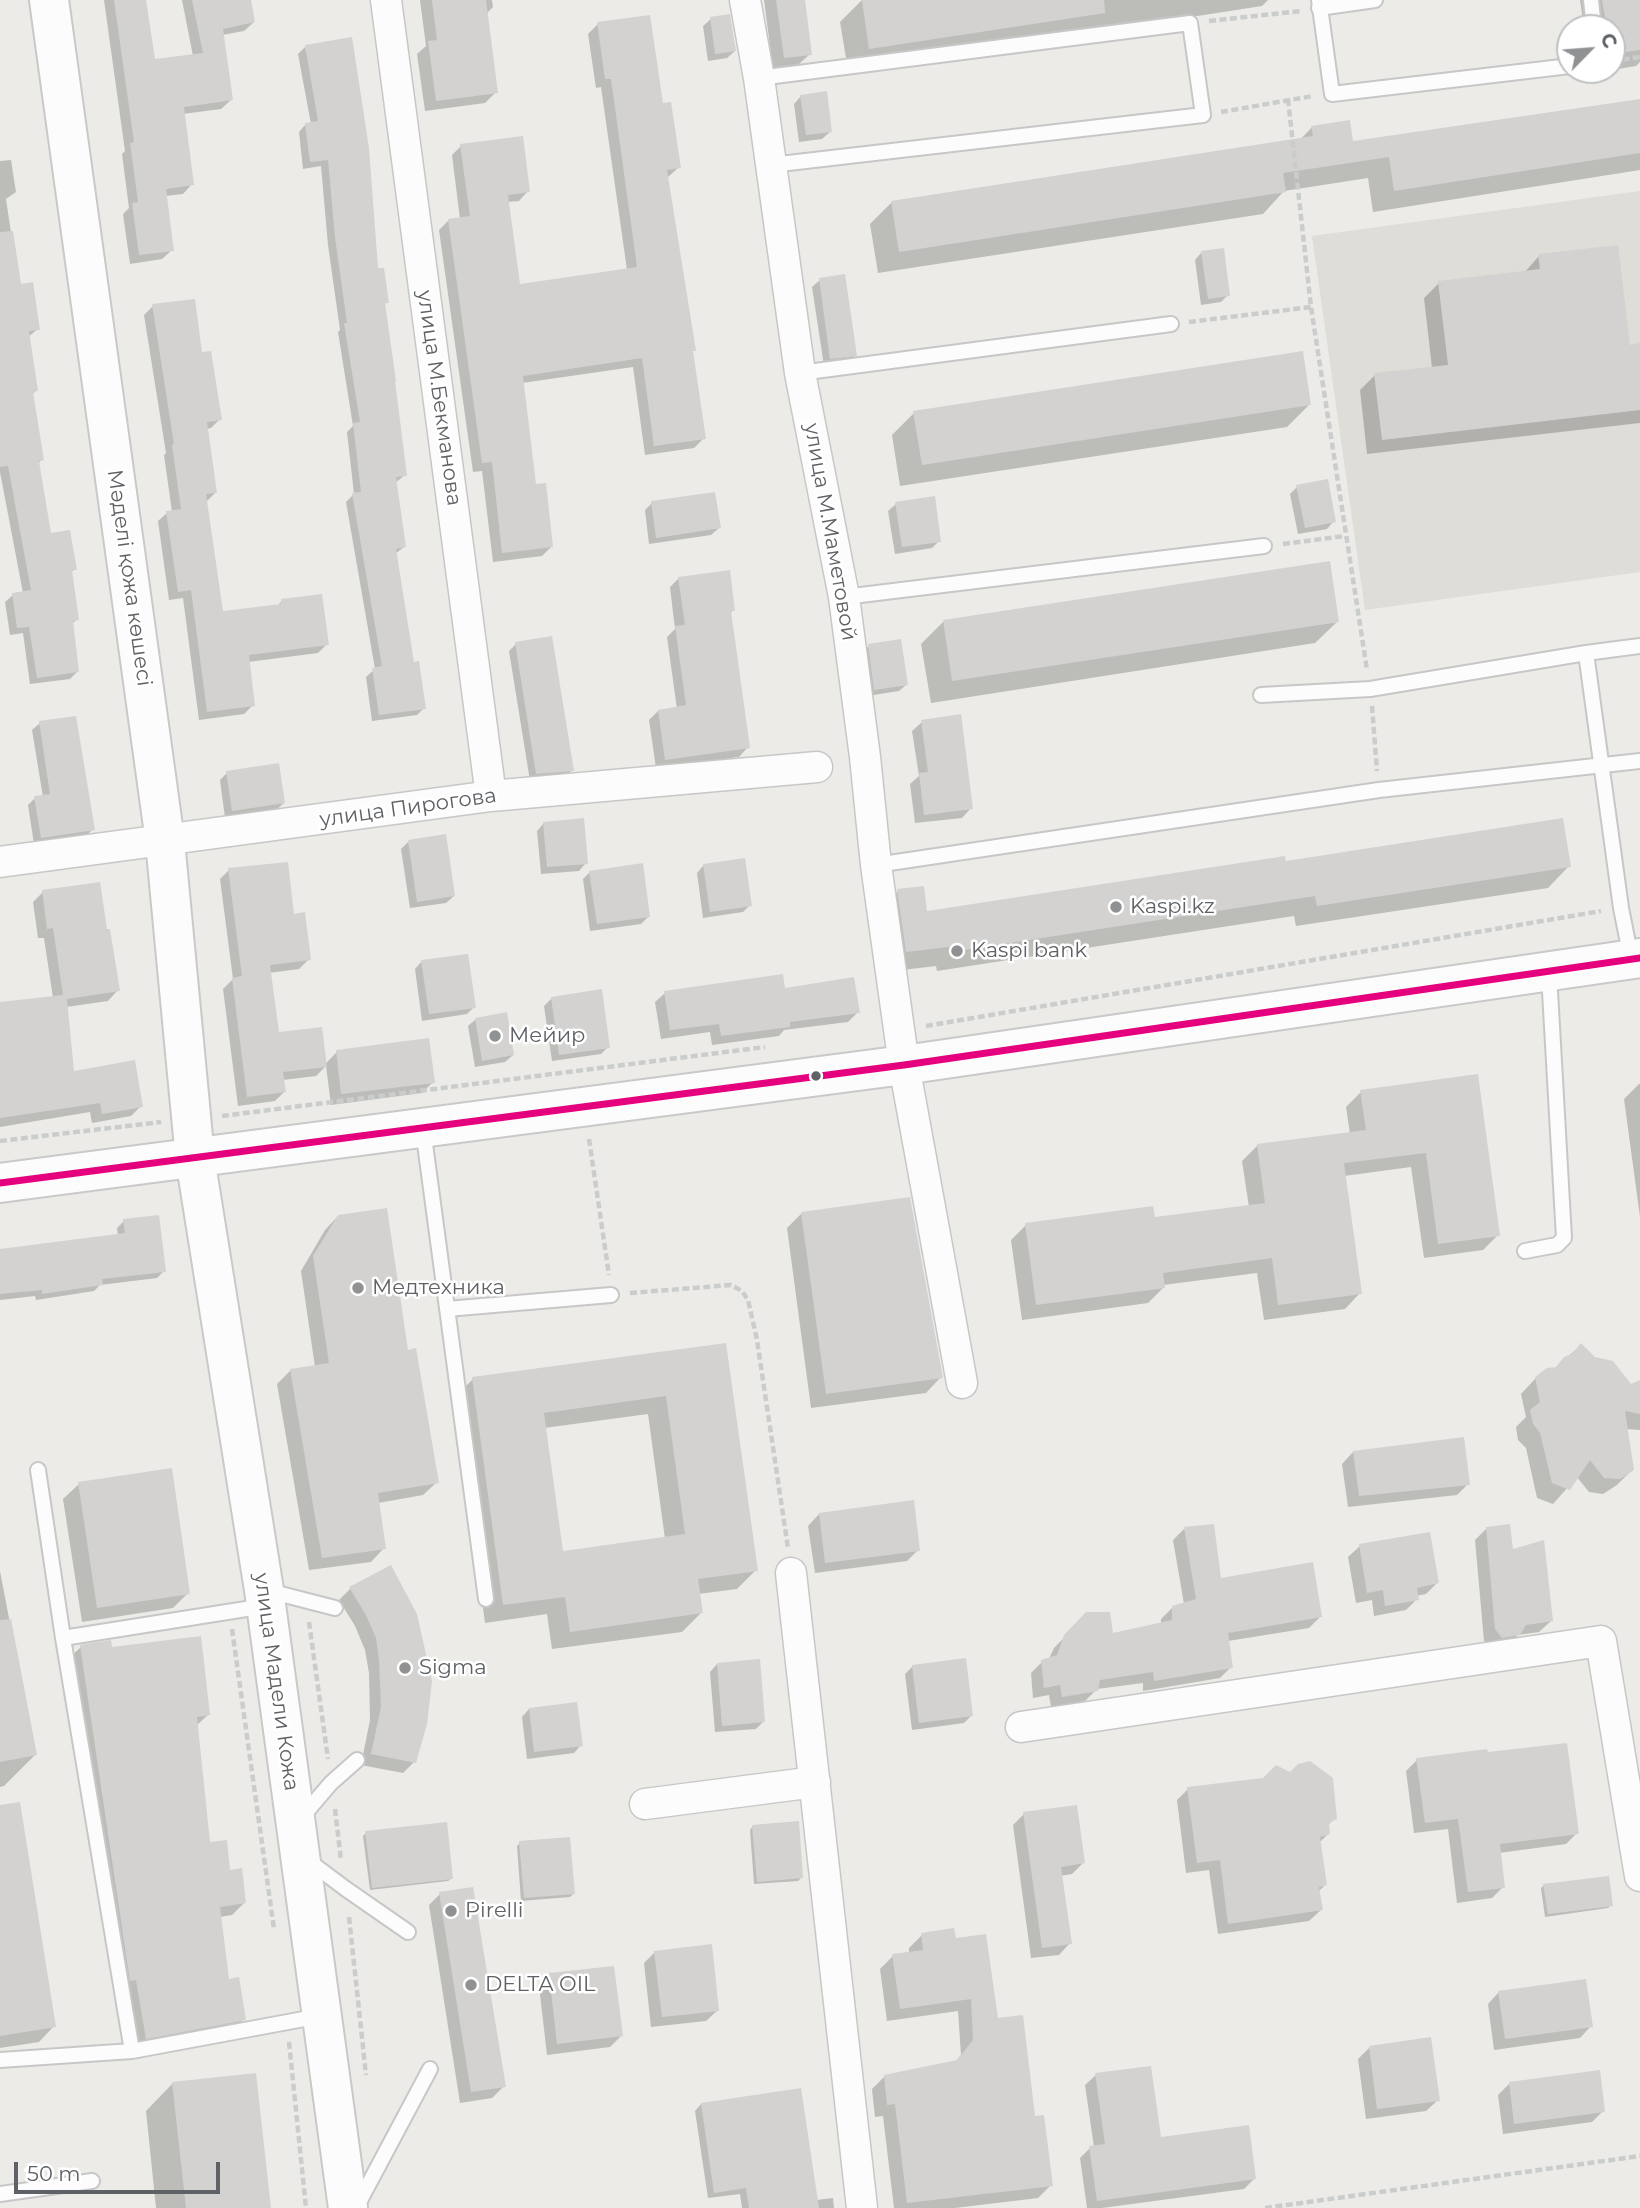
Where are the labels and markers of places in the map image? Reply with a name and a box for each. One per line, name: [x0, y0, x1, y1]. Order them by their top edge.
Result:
place label: Kaspi.kz: [1130, 894, 1215, 920]
marker: Kaspi.kz: [1108, 899, 1124, 915]
place label: Kaspi bank: [971, 938, 1087, 964]
marker: Kaspi bank: [949, 943, 965, 959]
place label: Мейир: [509, 1023, 586, 1049]
marker: Мейир: [487, 1028, 503, 1044]
unlabelled marker: [809, 1069, 823, 1083]
place label: Медтехника: [372, 1275, 505, 1301]
marker: Медтехника: [350, 1280, 366, 1296]
place label: Sigma: [419, 1655, 487, 1681]
marker: Sigma: [397, 1660, 413, 1676]
place label: Pirelli: [465, 1898, 524, 1924]
marker: Pirelli: [443, 1903, 459, 1919]
place label: DELTA OIL: [485, 1972, 595, 1998]
marker: DELTA OIL: [463, 1977, 479, 1993]

